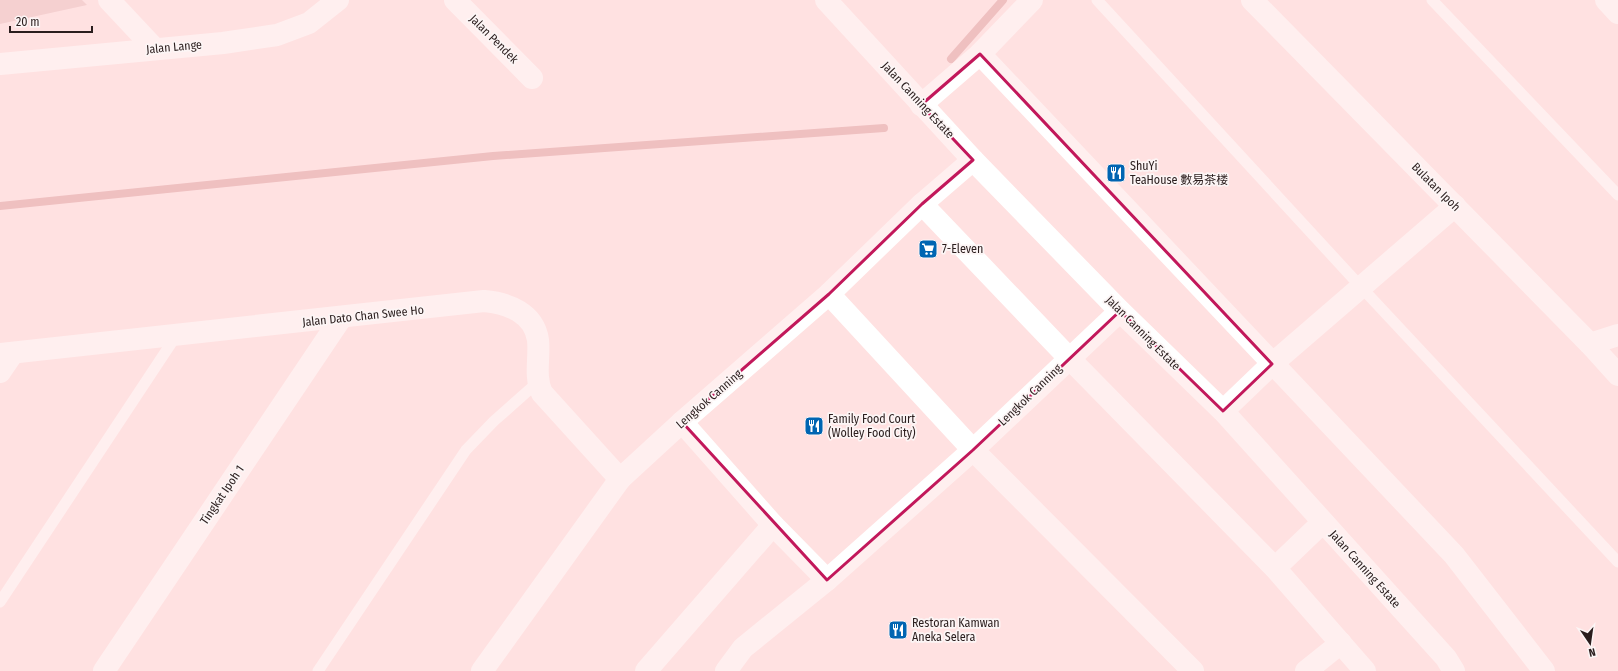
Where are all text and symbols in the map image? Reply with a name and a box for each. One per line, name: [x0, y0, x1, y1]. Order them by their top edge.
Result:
scale bar: [10, 8, 92, 34]
street label: Jalan Pendek: [467, 12, 522, 67]
text: 20 m: [16, 15, 40, 29]
street label: Jalan Lange: [146, 38, 203, 56]
street label: Jalan Canning Estate: [879, 59, 957, 141]
place label: ShuYi TeaHouse 數易茶楼: [1130, 159, 1228, 187]
street label: Bulatan Ipoh: [1409, 160, 1463, 214]
restaurant icon: ShuYi TeaHouse 數易茶楼: [1105, 162, 1127, 184]
supermarket icon: 7-Eleven: [917, 238, 939, 260]
place label: 7-Eleven: [942, 242, 983, 256]
street label: Jalan Canning Estate: [1103, 293, 1183, 373]
street label: Jalan Dato Chan Swee Ho: [302, 303, 424, 329]
street label: Lengkok Canning: [995, 361, 1065, 429]
street label: Lengkok Canning: [673, 366, 745, 431]
place label: Family Food Court (Wolley Food City): [828, 412, 916, 440]
restaurant icon: Family Food Court (Wolley Food City): [803, 415, 825, 437]
street label: Tingkat Ipoh 1: [197, 463, 247, 527]
street label: Jalan Canning Estate: [1326, 527, 1404, 611]
place label: Restoran Kamwan Aneka Selera: [912, 616, 1000, 644]
restaurant icon: Restoran Kamwan Aneka Selera: [887, 619, 909, 641]
north arrow: [1570, 623, 1610, 663]
text: N: [1587, 645, 1597, 659]

